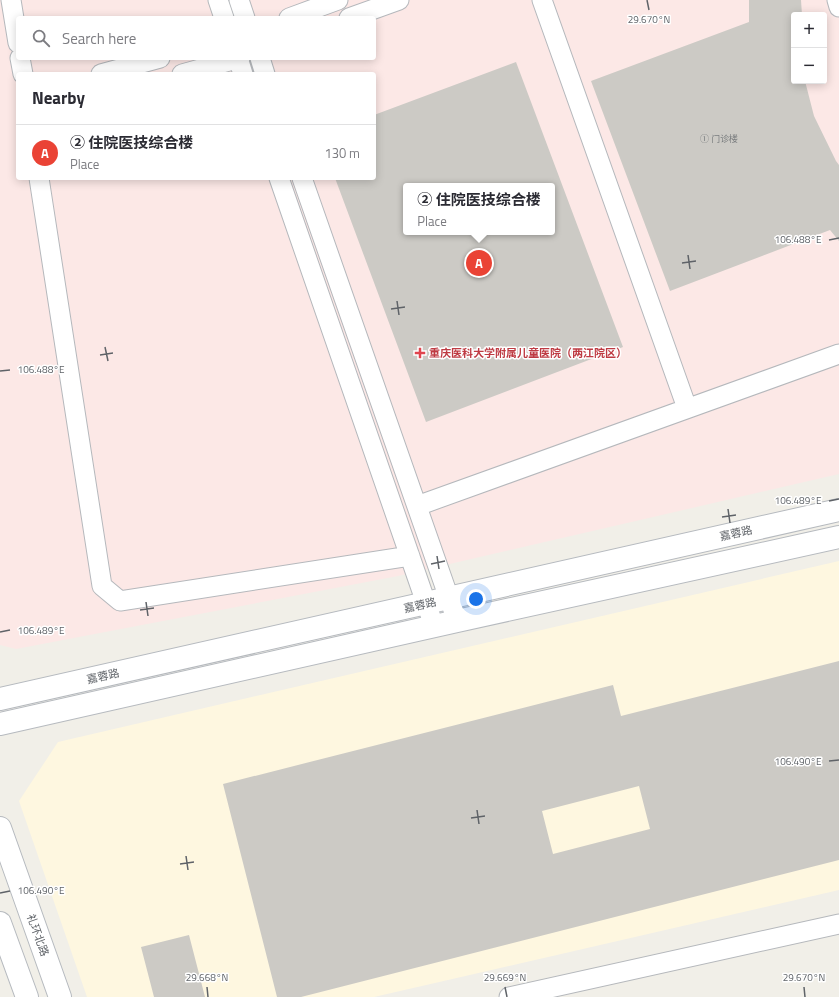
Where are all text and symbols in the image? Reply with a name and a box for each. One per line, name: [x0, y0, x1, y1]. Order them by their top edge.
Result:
text: 29.670°N: [628, 12, 670, 27]
map controls: [791, 12, 827, 84]
button: +: [791, 12, 827, 48]
search box: [16, 16, 376, 60]
icon: search: [30, 27, 52, 49]
text: Search here: [62, 27, 136, 50]
button: −: [791, 48, 827, 84]
text: Nearby: [32, 85, 85, 111]
text: ② 住院医技综合楼: [70, 131, 193, 154]
house number: ① 门诊楼: [700, 132, 738, 145]
text: A: [41, 143, 49, 163]
text: 130 m: [324, 143, 360, 163]
text: Place: [70, 154, 99, 174]
popup: [403, 183, 555, 235]
text: ② 住院医技综合楼: [417, 188, 541, 211]
text: Place: [417, 211, 447, 231]
text: 106.488°E: [775, 232, 822, 247]
pin: A: [466, 248, 492, 278]
place label: 重庆医科大学附属儿童医院（两江院区）: [429, 345, 627, 361]
marker: 重庆医科大学附属儿童医院（两江院区）: [414, 347, 426, 359]
text: 106.488°E: [18, 362, 65, 377]
text: 106.489°E: [775, 493, 822, 508]
street label: 嘉蓉路: [718, 521, 754, 545]
your location: [466, 589, 486, 609]
street label: 嘉蓉路: [402, 593, 438, 617]
text: 106.489°E: [18, 623, 65, 638]
street label: 嘉蓉路: [85, 664, 121, 688]
text: 106.490°E: [775, 754, 822, 769]
text: 106.490°E: [18, 883, 65, 898]
street label: 礼环北路: [23, 912, 53, 958]
text: 29.668°N: [186, 970, 228, 985]
text: 29.669°N: [484, 970, 526, 985]
text: 29.670°N: [783, 970, 825, 985]

